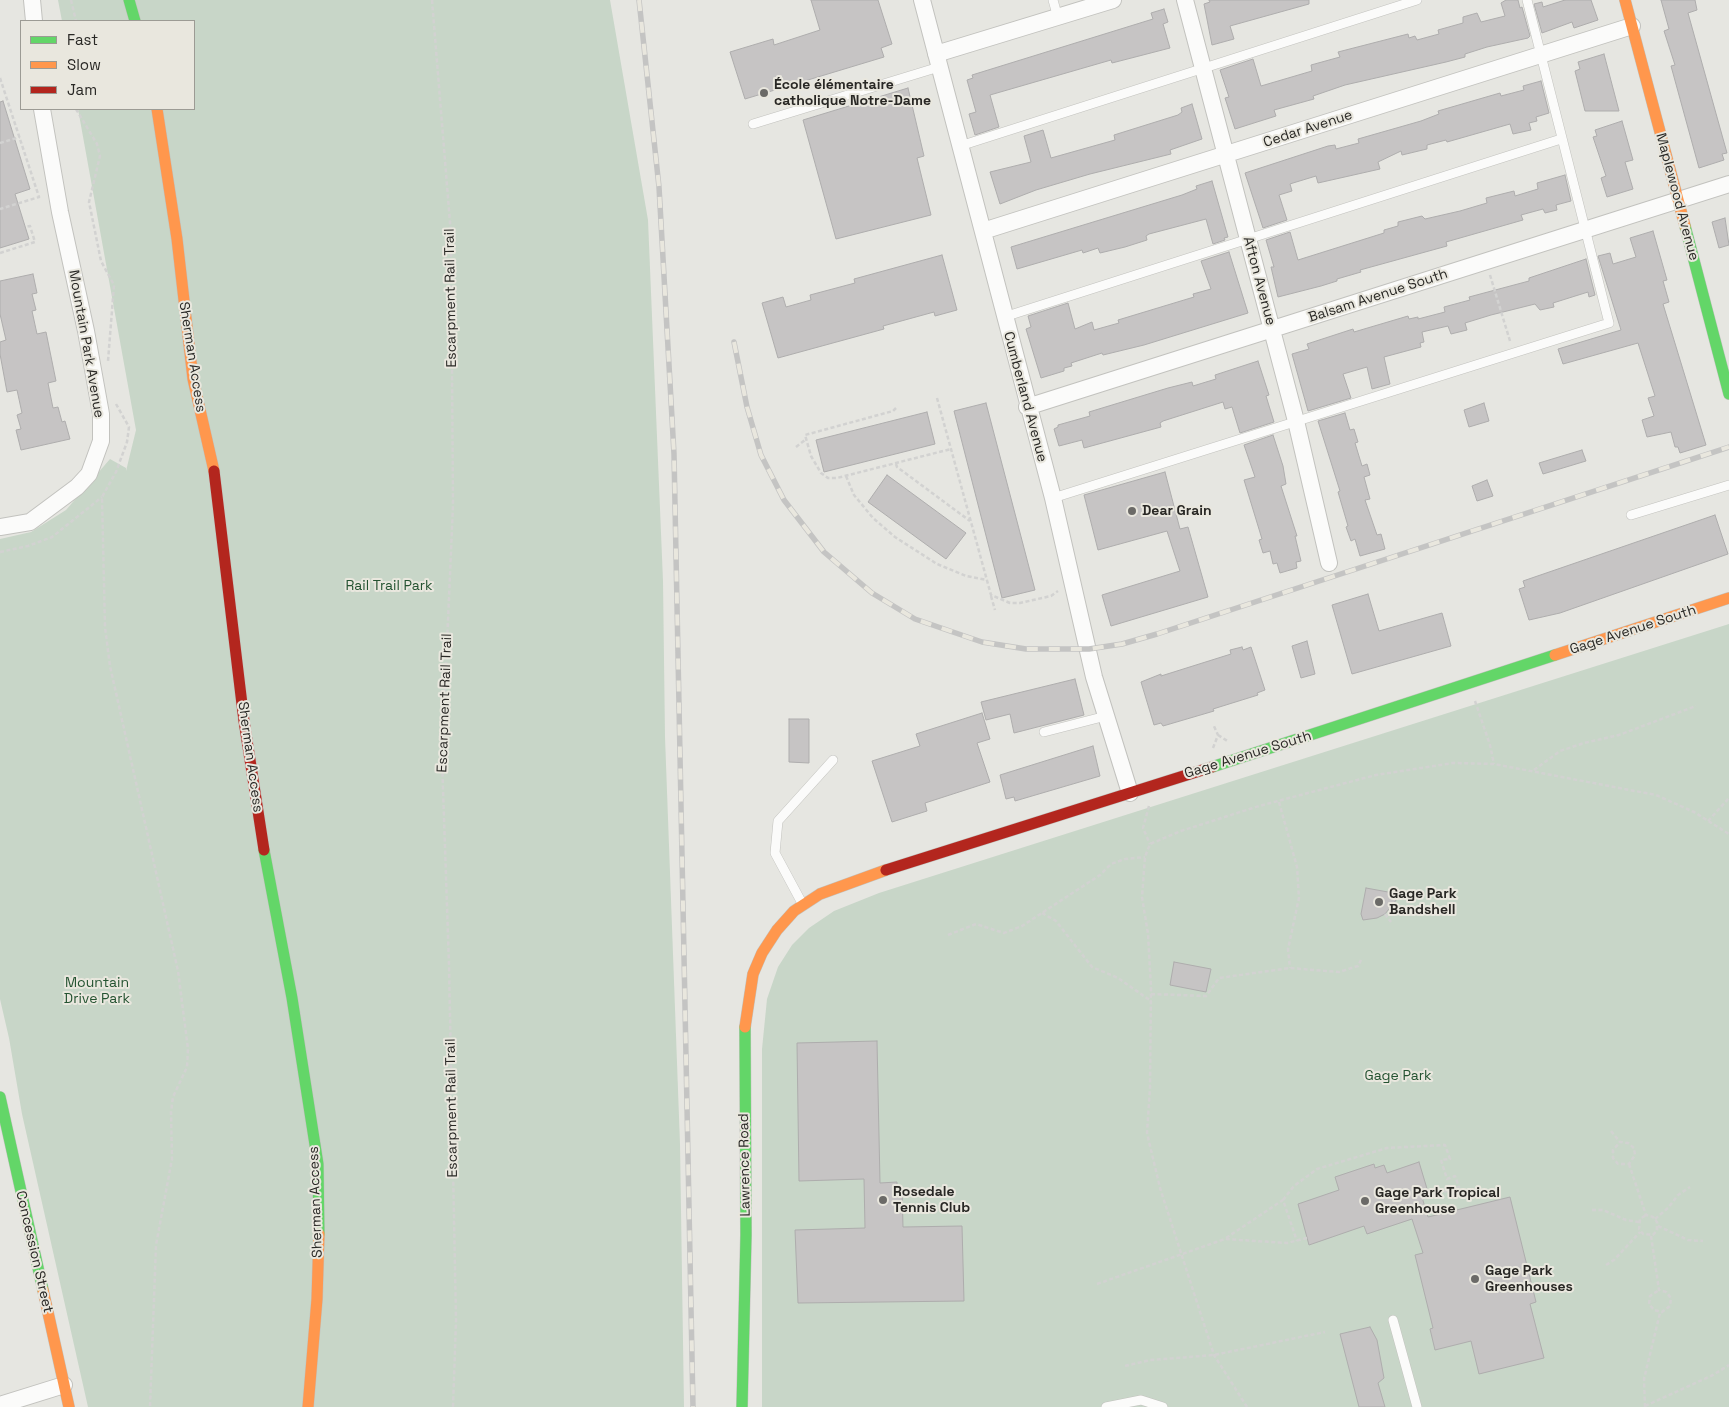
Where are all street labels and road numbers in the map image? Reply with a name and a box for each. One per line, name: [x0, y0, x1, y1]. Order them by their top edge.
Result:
street label: Cedar Avenue: [1261, 107, 1355, 151]
street label: Maplewood Avenue: [1652, 131, 1702, 263]
street label: Escarpment Rail Trail: [441, 228, 461, 368]
street label: Afton Avenue: [1239, 235, 1279, 327]
street label: Balsam Avenue South: [1306, 266, 1450, 326]
street label: Mountain Park Avenue: [65, 269, 107, 419]
street label: Sherman Access: [175, 301, 209, 413]
street label: Cumberland Avenue: [1000, 330, 1050, 464]
street label: Gage Avenue South: [1568, 602, 1698, 658]
street label: Escarpment Rail Trail: [434, 633, 456, 773]
street label: Sherman Access: [234, 701, 266, 813]
street label: Gage Avenue South: [1183, 728, 1313, 782]
street label: Escarpment Rail Trail: [442, 1038, 462, 1178]
street label: Lawrence Road: [736, 1113, 754, 1217]
street label: Sherman Access: [306, 1146, 326, 1258]
street label: Concession Street: [12, 1189, 56, 1315]

